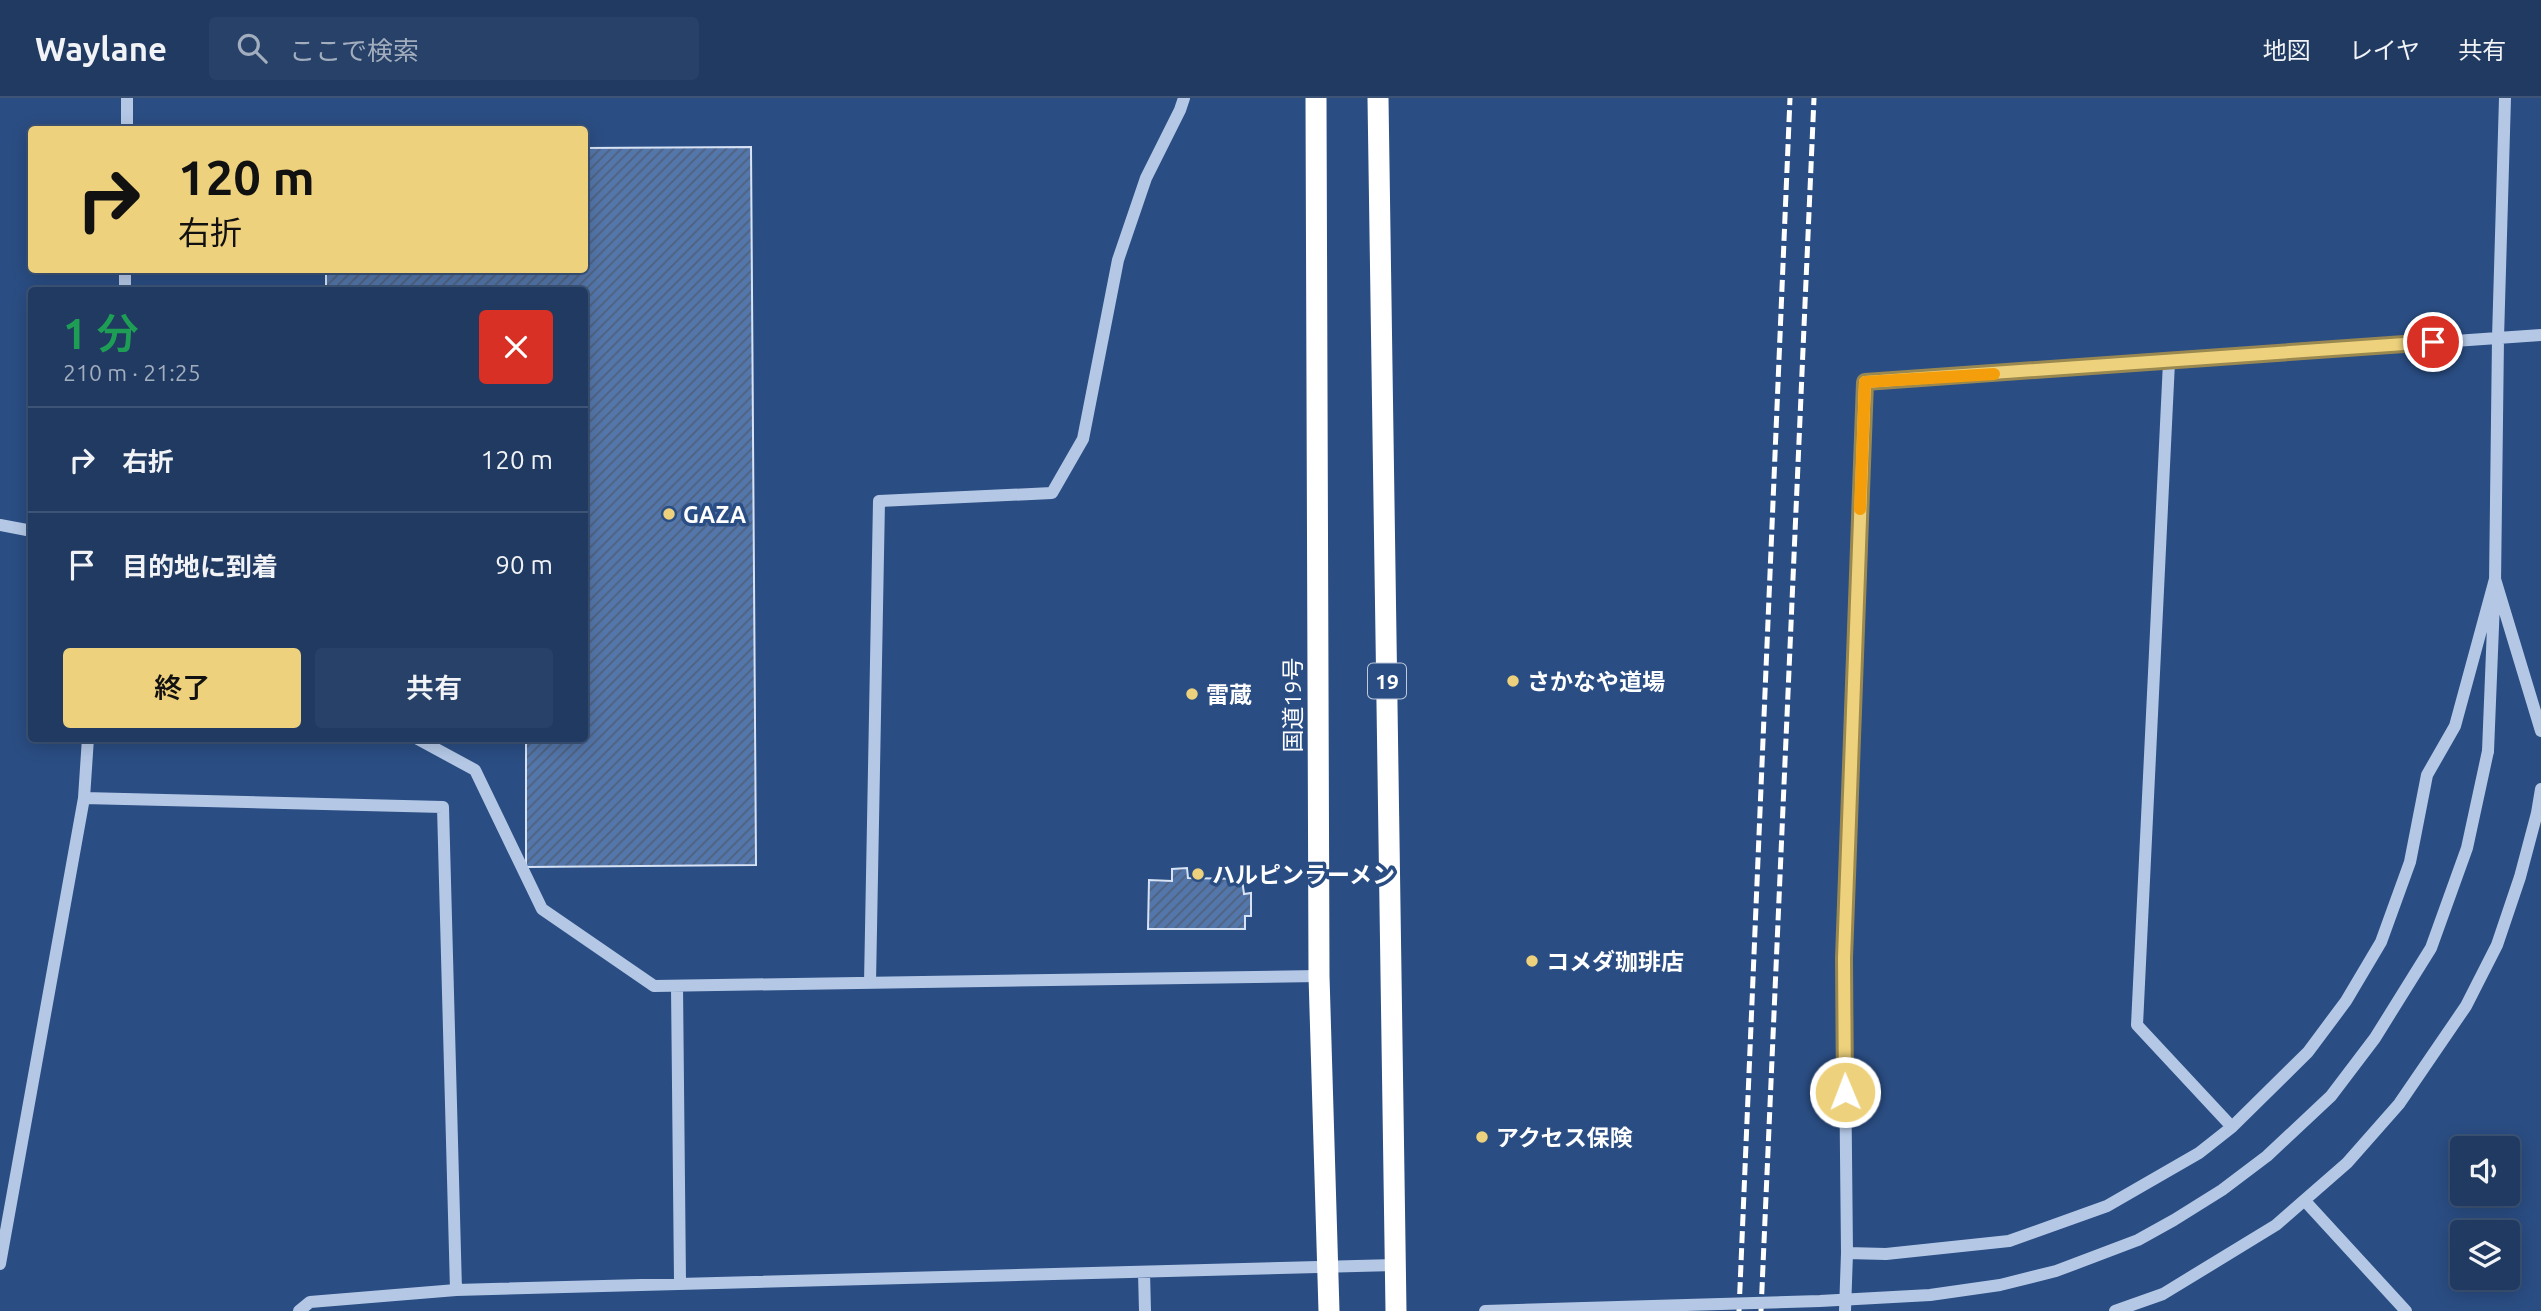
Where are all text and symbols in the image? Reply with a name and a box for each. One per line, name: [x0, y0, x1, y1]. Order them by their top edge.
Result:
search box: [209, 17, 699, 80]
icon: search: [233, 29, 271, 67]
text: Waylane: [35, 30, 167, 67]
text: ここで検索: [289, 36, 419, 65]
text: 地図: [2263, 37, 2311, 64]
text: レイヤ: [2349, 37, 2420, 64]
text: 共有: [2458, 37, 2506, 64]
text: 120 m: [178, 149, 315, 204]
icon: right: [63, 154, 154, 245]
text: 右折: [178, 214, 242, 250]
text: 1 分: [63, 310, 139, 357]
button: close: [479, 310, 553, 384]
pin: [2403, 312, 2463, 372]
icon: arrive: [2414, 323, 2452, 361]
text: 210 m · 21:25: [63, 360, 201, 385]
icon: right: [63, 441, 101, 479]
text: 120 m: [481, 445, 553, 474]
text: 右折: [122, 447, 174, 476]
place label: GAZA: [683, 502, 746, 527]
marker: GAZA: [661, 506, 677, 522]
icon: arrive: [63, 546, 101, 584]
text: 90 m: [495, 550, 553, 579]
text: 目的地に到着: [122, 552, 278, 581]
button: 終了: [63, 648, 301, 728]
button: 共有: [315, 648, 553, 728]
street label: 国道19号: [1280, 658, 1305, 752]
road number: 19: [1368, 664, 1406, 698]
place label: さかなや道場: [1527, 669, 1665, 694]
marker: さかなや道場: [1505, 673, 1521, 689]
place label: 雷蔵: [1206, 682, 1252, 707]
marker: 雷蔵: [1184, 686, 1200, 702]
place label: ハルピンラーメン: [1212, 862, 1395, 887]
marker: ハルピンラーメン: [1190, 866, 1206, 882]
place label: コメダ珈琲店: [1546, 949, 1684, 974]
marker: コメダ珈琲店: [1524, 953, 1540, 969]
position arrow: [1808, 1055, 1882, 1129]
place label: アクセス保険: [1496, 1125, 1633, 1150]
marker: アクセス保険: [1474, 1129, 1490, 1145]
map controls: [2450, 1136, 2520, 1290]
button: sound: [2450, 1136, 2520, 1206]
button: layers: [2450, 1220, 2520, 1290]

